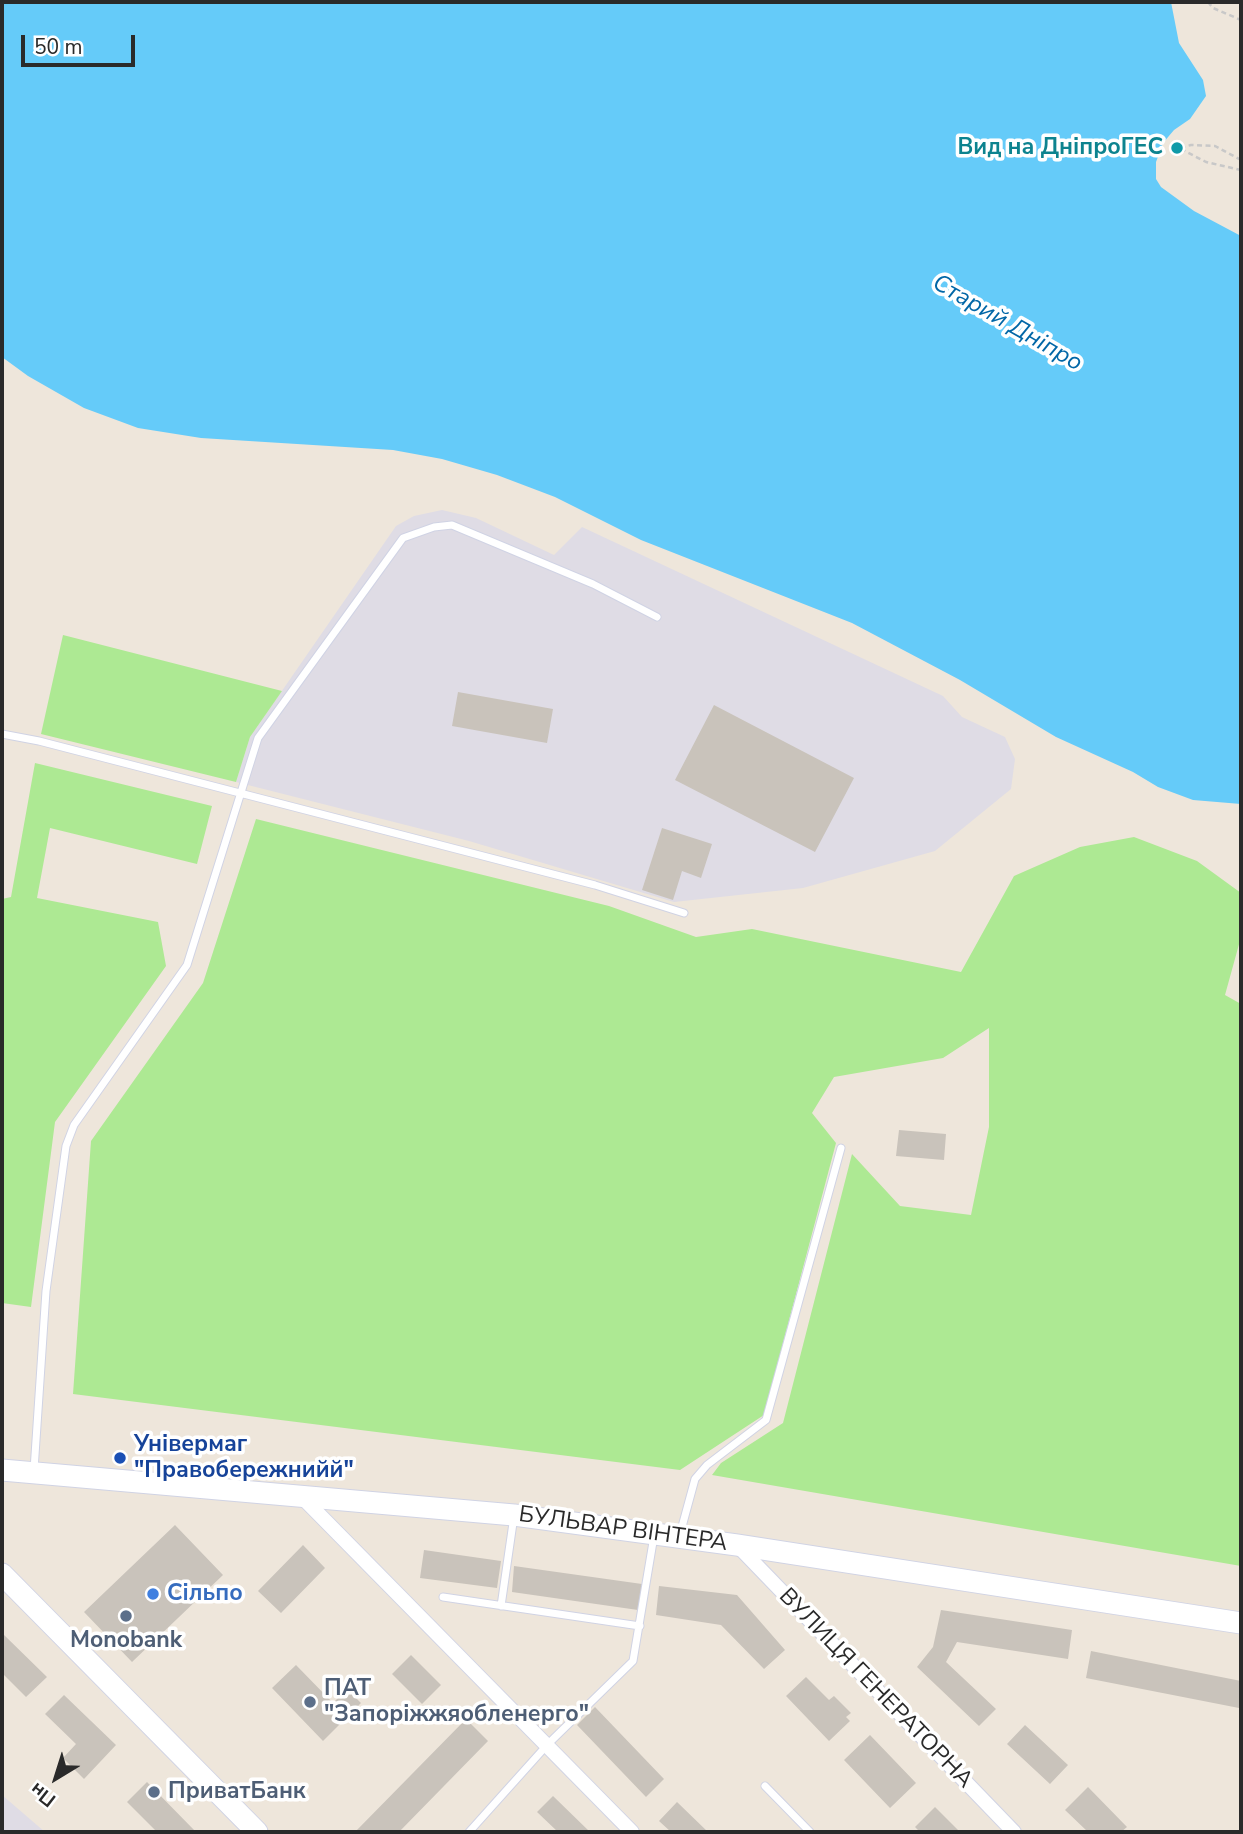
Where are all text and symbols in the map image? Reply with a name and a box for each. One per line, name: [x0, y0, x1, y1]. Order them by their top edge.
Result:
scale bar: [24, 21, 138, 65]
text: 50 m: [34, 33, 83, 61]
place label: Вид на ДніпроГЕС: [957, 134, 1163, 162]
marker: Вид на ДніпроГЕС: [1169, 140, 1185, 156]
water label: Старий Дніпро: [927, 269, 1087, 379]
place label: Універмаг "Правобережнийй": [134, 1431, 354, 1485]
marker: Універмаг "Правобережнийй": [112, 1450, 128, 1466]
street label: БУЛЬВАР ВІНТЕРА: [517, 1502, 729, 1558]
place label: Сільпо: [167, 1580, 243, 1608]
street label: ВУЛИЦЯ ГЕНЕРАТОРНА: [772, 1583, 978, 1795]
marker: Сільпо: [145, 1586, 161, 1602]
marker: Monobank: [118, 1608, 134, 1624]
place label: Monobank: [70, 1627, 182, 1655]
place label: ПАТ "Запоріжжяобленерго": [324, 1675, 589, 1729]
marker: ПАТ "Запоріжжяобленерго": [302, 1694, 318, 1710]
north arrow: [21, 1743, 91, 1813]
text: Пн: [25, 1776, 61, 1813]
place label: ПриватБанк: [168, 1778, 306, 1806]
marker: ПриватБанк: [146, 1784, 162, 1800]

